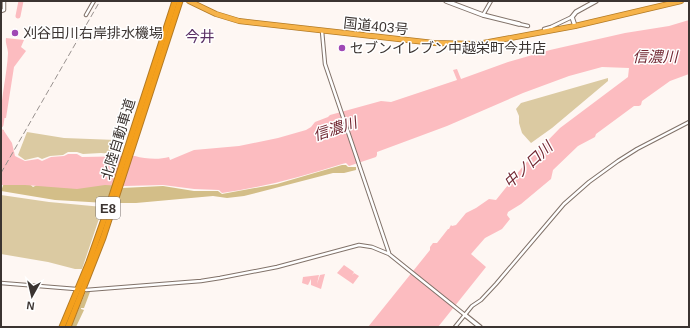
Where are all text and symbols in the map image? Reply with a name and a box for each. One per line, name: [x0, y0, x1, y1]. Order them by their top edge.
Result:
street label: 国道403号: [343, 15, 409, 37]
place label: 刈谷田川右岸排水機場: [23, 25, 163, 41]
marker: 刈谷田川右岸排水機場: [10, 28, 20, 38]
district label: 今井: [185, 28, 215, 45]
place label: セブンイレブン中越栄町今井店: [350, 40, 546, 56]
marker: セブンイレブン中越栄町今井店: [337, 43, 347, 53]
water label: 信濃川: [632, 48, 679, 65]
street label: 北陸自動車道: [98, 96, 138, 182]
water label: 信濃川: [311, 113, 361, 144]
water label: 中ノ口川: [500, 137, 557, 191]
road number: E8: [96, 197, 120, 219]
north arrow: [12, 276, 52, 316]
text: N: [26, 299, 35, 312]

